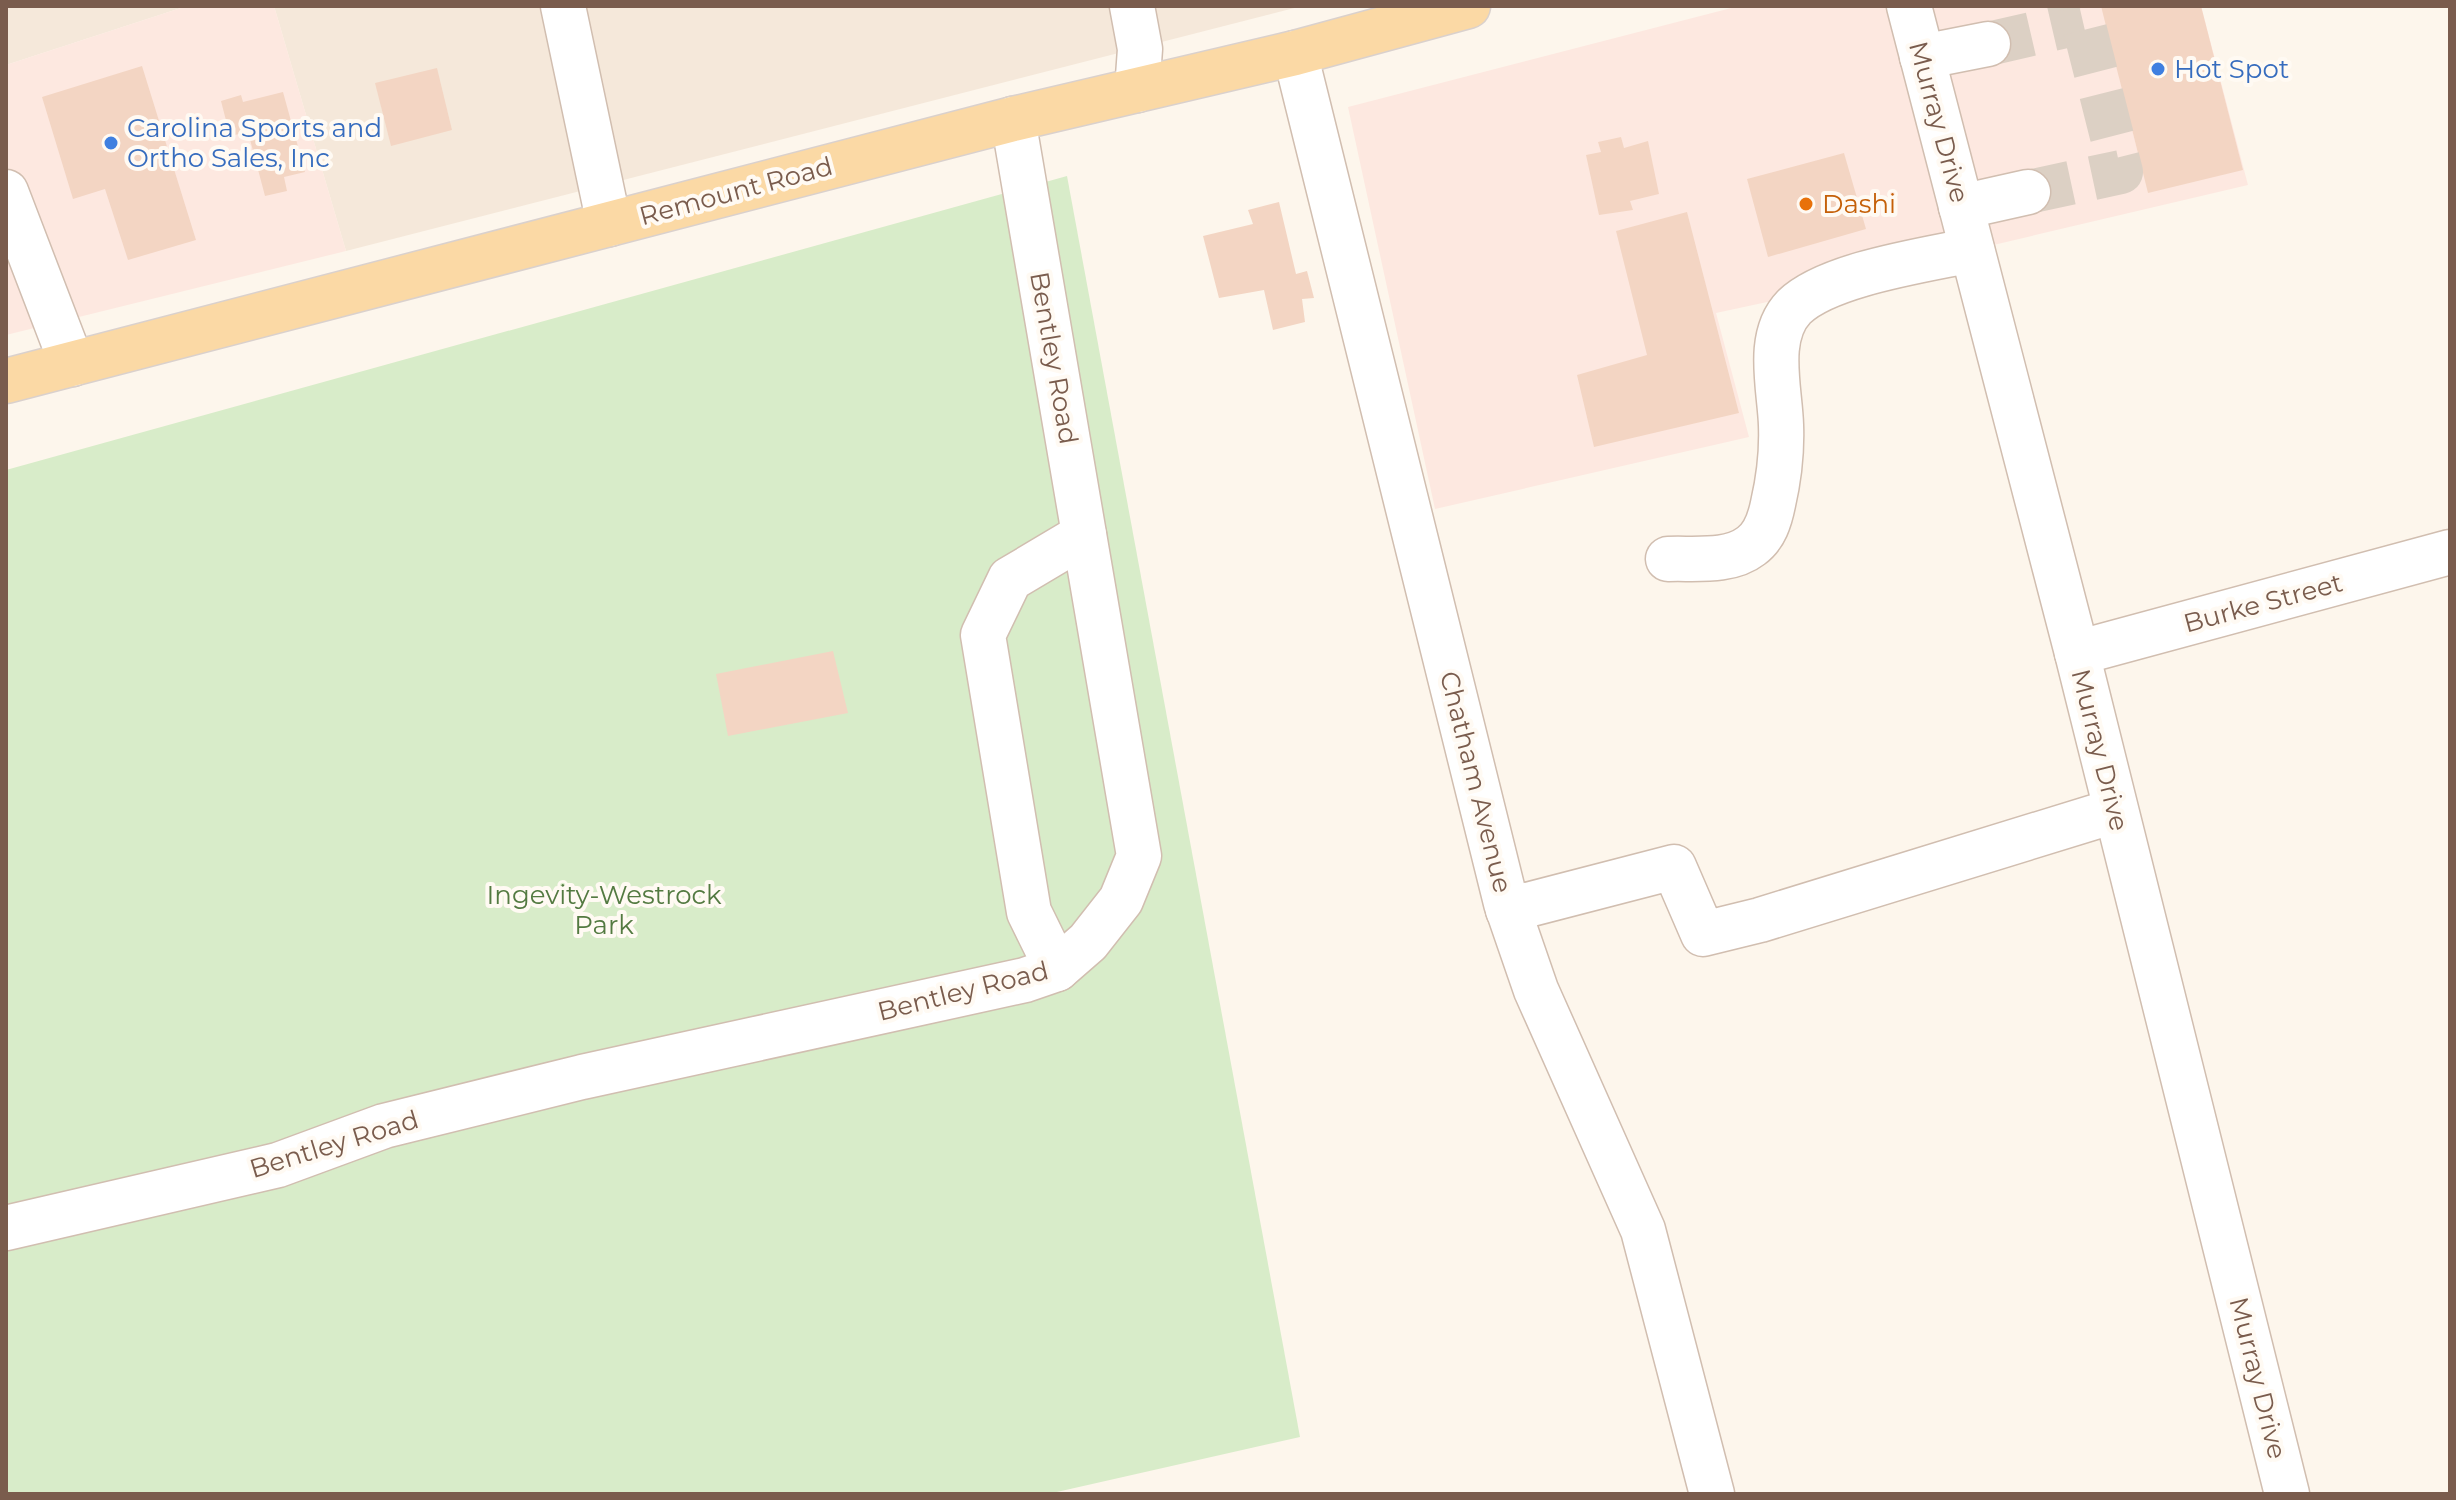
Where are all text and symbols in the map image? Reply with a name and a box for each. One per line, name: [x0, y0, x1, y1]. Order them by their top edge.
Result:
street label: Murray Drive: [1902, 38, 1976, 206]
place label: Hot Spot: [2174, 53, 2289, 85]
marker: Hot Spot: [2149, 60, 2167, 78]
place label: Carolina Sports and Ortho Sales, Inc: [127, 112, 382, 174]
marker: Carolina Sports and Ortho Sales, Inc: [102, 134, 120, 152]
street label: Remount Road: [636, 150, 836, 232]
place label: Dashi: [1822, 188, 1896, 220]
marker: Dashi: [1797, 195, 1815, 213]
street label: Bentley Road: [1023, 269, 1085, 447]
street label: Burke Street: [2180, 566, 2346, 640]
street label: Murray Drive: [2064, 666, 2136, 834]
street label: Chatham Avenue: [1433, 668, 1519, 896]
park label: Ingevity-Westrock Park: [486, 879, 722, 941]
street label: Bentley Road: [874, 954, 1052, 1028]
street label: Bentley Road: [246, 1103, 422, 1185]
street label: Murray Drive: [2222, 1294, 2294, 1462]

